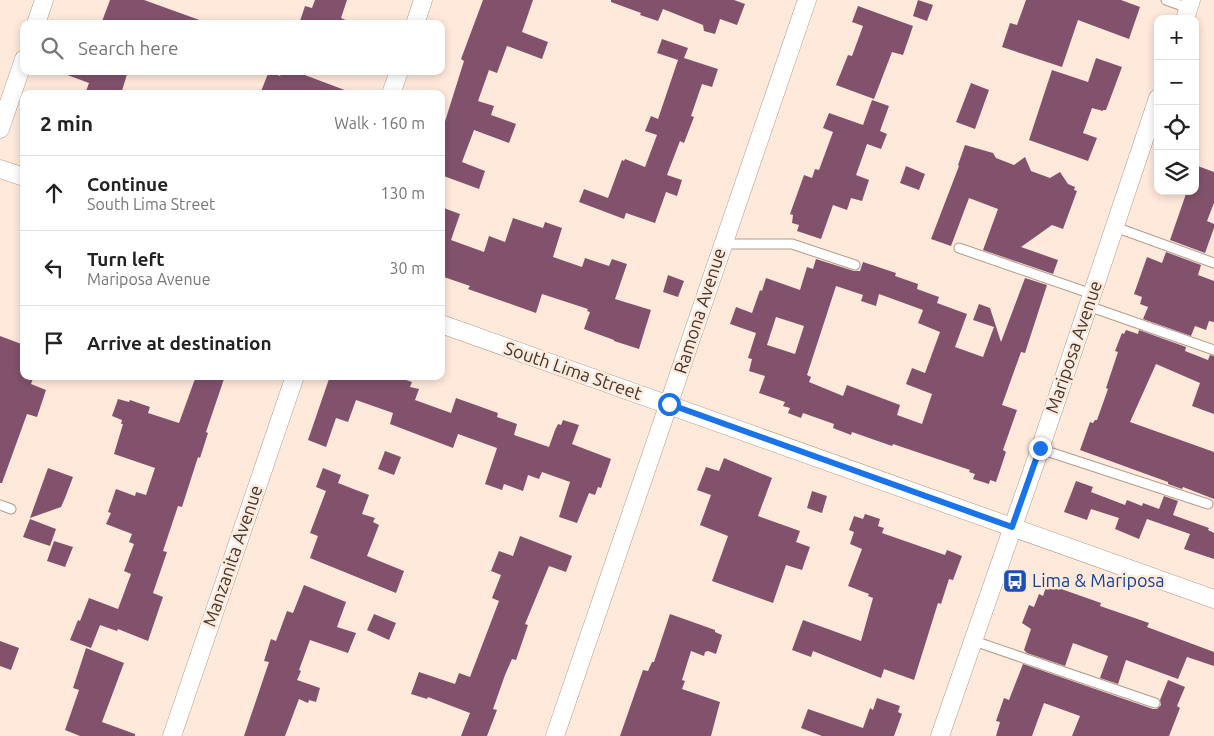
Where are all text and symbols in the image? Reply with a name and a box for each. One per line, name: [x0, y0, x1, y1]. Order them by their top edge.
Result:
map controls: [1154, 15, 1199, 195]
button: +: [1154, 15, 1199, 60]
search box: [20, 20, 445, 75]
icon: search: [38, 34, 66, 62]
text: Search here: [78, 37, 178, 59]
button: −: [1154, 60, 1199, 105]
button: locate: [1154, 105, 1199, 150]
text: 2 min: [40, 111, 93, 135]
text: Walk · 160 m: [334, 114, 425, 132]
button: layers: [1154, 150, 1199, 195]
text: Continue: [87, 173, 168, 195]
icon: ahead: [40, 179, 68, 207]
text: 130 m: [380, 184, 425, 202]
text: South Lima Street: [87, 195, 215, 213]
street label: Ramona Avenue: [669, 245, 729, 376]
text: Turn left: [87, 248, 165, 270]
icon: left: [40, 254, 68, 282]
text: 30 m: [389, 259, 425, 277]
text: Mariposa Avenue: [87, 270, 211, 288]
street label: Mariposa Avenue: [1041, 278, 1105, 416]
icon: arrive: [40, 329, 68, 357]
text: Arrive at destination: [87, 332, 272, 354]
street label: South Lima Street: [502, 337, 645, 403]
route start: [658, 393, 681, 416]
route end: [1029, 437, 1052, 460]
street label: Manzanita Avenue: [198, 482, 266, 629]
bus stop icon: Lima & Mariposa: [1002, 568, 1028, 594]
place label: Lima & Mariposa: [1032, 570, 1165, 590]

